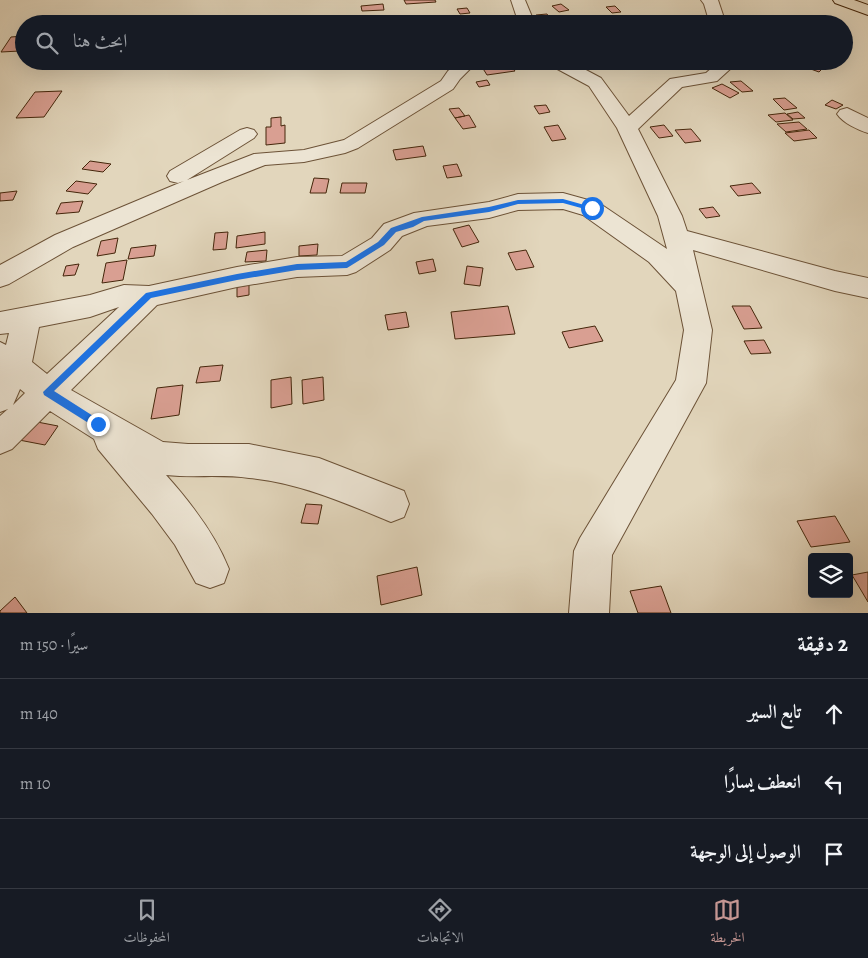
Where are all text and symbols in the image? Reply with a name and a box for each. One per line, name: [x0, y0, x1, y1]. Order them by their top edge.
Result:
search box: [15, 15, 853, 70]
text: ابحث هنا: [73, 28, 127, 54]
icon: search: [33, 29, 61, 57]
route start: [581, 197, 604, 220]
route end: [87, 413, 110, 436]
map controls: [808, 553, 853, 598]
button: layers: [808, 553, 853, 598]
text: 2 دقيقة: [798, 630, 848, 658]
text: سيرًا · 150 m: [20, 634, 88, 656]
text: تابع السير: [748, 699, 801, 725]
icon: ahead: [820, 700, 848, 728]
text: 140 m: [20, 703, 58, 725]
text: انعطف يسارًا: [724, 769, 801, 795]
icon: left: [820, 770, 848, 798]
text: 10 m: [20, 773, 51, 795]
text: الوصول إلى الوجهة: [690, 839, 801, 865]
icon: arrive: [820, 840, 848, 868]
tab: المحفوظات: [124, 896, 170, 951]
tab: الاتجاهات: [417, 896, 463, 951]
tab: الخريطة: [710, 896, 745, 951]

